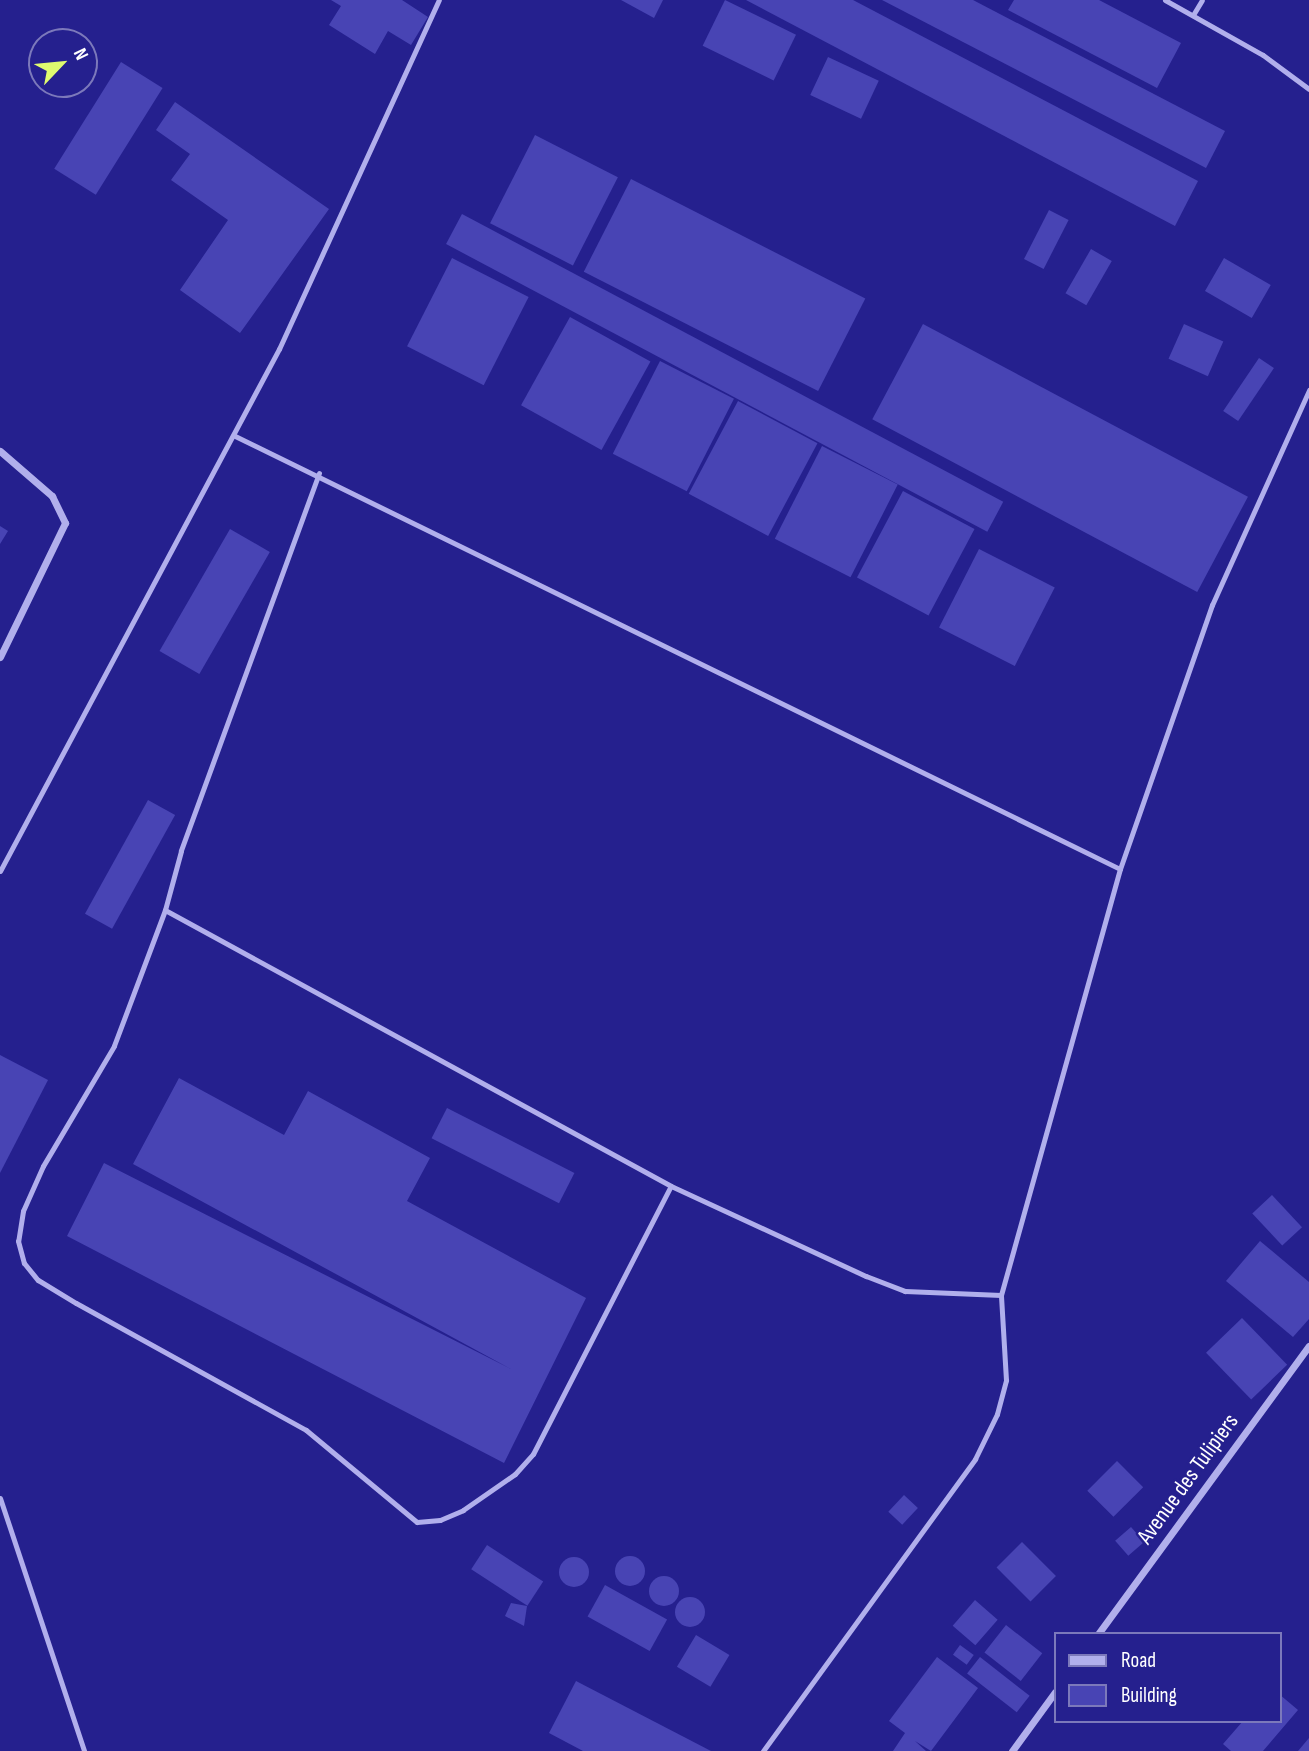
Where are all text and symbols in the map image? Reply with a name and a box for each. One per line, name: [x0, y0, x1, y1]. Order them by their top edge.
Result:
north arrow: [28, 28, 98, 98]
text: N: [68, 45, 93, 64]
street label: Avenue des Tulipiers: [1131, 1408, 1245, 1550]
legend: [1054, 1632, 1281, 1723]
text: Road: [1121, 1648, 1156, 1673]
text: Building: [1121, 1683, 1177, 1708]

